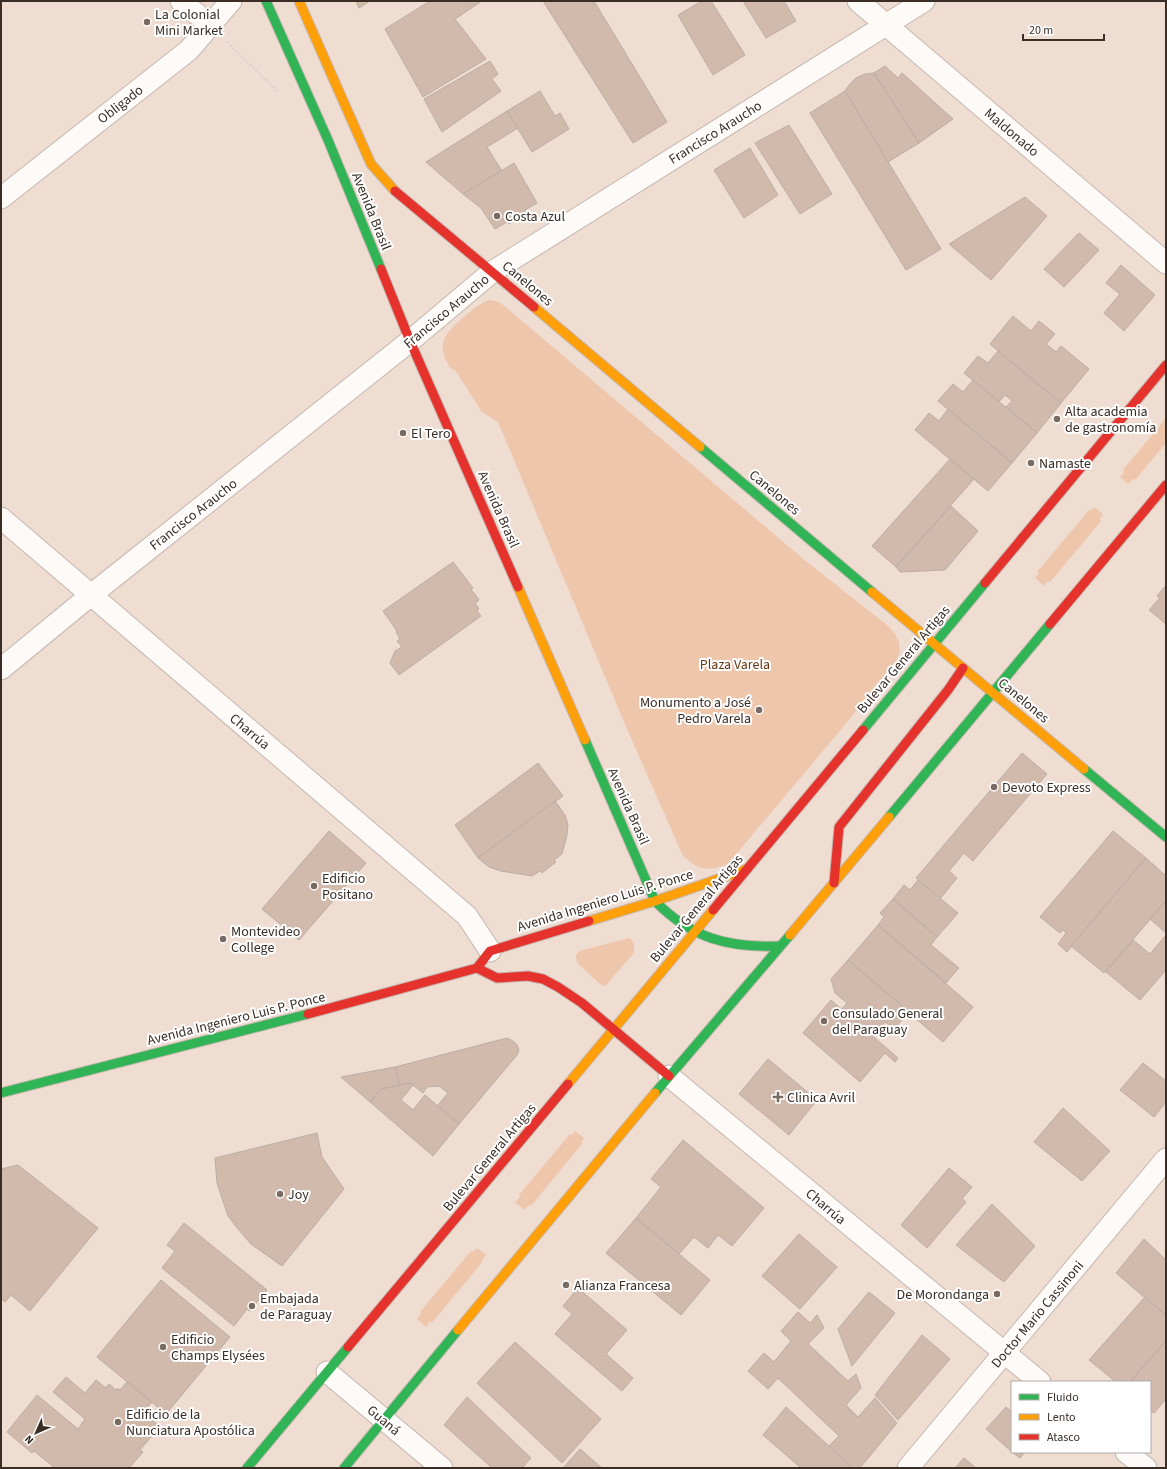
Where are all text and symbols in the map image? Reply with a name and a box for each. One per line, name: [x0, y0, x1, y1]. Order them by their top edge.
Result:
place label: La Colonial Mini Market: [155, 5, 223, 41]
scale bar: [1023, 16, 1104, 42]
marker: La Colonial Mini Market: [142, 17, 152, 27]
text: 20 m: [1029, 22, 1053, 39]
street label: Obligado: [93, 81, 148, 129]
street label: Francisco Araucho: [665, 96, 766, 170]
street label: Maldonado: [980, 104, 1043, 162]
street label: Avenida Brasil: [346, 169, 396, 254]
place label: Costa Azul: [505, 207, 565, 227]
marker: Costa Azul: [492, 211, 502, 221]
street label: Canelones: [497, 256, 557, 311]
street label: Francisco Araucho: [399, 270, 494, 354]
place label: Alta academia de gastronomía: [1065, 402, 1156, 438]
marker: Alta academia de gastronomía: [1052, 414, 1062, 424]
place label: El Tero: [411, 424, 451, 444]
marker: El Tero: [398, 428, 408, 438]
place label: Namaste: [1039, 454, 1091, 474]
marker: Namaste: [1026, 458, 1036, 468]
street label: Canelones: [744, 465, 804, 520]
street label: Avenida Brasil: [472, 468, 524, 551]
street label: Francisco Araucho: [146, 474, 242, 555]
street label: Bulevar General Artigas: [852, 601, 955, 718]
park label: Plaza Varela: [700, 655, 770, 675]
street label: Canelones: [993, 673, 1053, 728]
place label: Monumento a José Pedro Varela: [640, 693, 751, 729]
marker: Monumento a José Pedro Varela: [754, 705, 764, 715]
street label: Charrúa: [225, 709, 274, 755]
street label: Avenida Brasil: [602, 765, 654, 848]
place label: Devoto Express: [1002, 778, 1091, 798]
marker: Devoto Express: [989, 782, 999, 792]
street label: Bulevar General Artigas: [645, 850, 748, 967]
street label: Avenida Ingeniero Luis P. Ponce: [515, 865, 696, 937]
place label: Edificio Positano: [322, 869, 373, 905]
marker: Edificio Positano: [309, 881, 319, 891]
place label: Montevideo College: [231, 922, 300, 958]
marker: Montevideo College: [218, 934, 228, 944]
street label: Avenida Ingeniero Luis P. Ponce: [145, 987, 327, 1051]
place label: Consulado General del Paraguay: [832, 1004, 943, 1040]
marker: Consulado General del Paraguay: [819, 1016, 829, 1026]
place label: Clinica Avril: [787, 1088, 856, 1108]
marker: Clinica Avril: [772, 1091, 784, 1103]
street label: Bulevar General Artigas: [438, 1099, 541, 1216]
street label: Charrúa: [801, 1184, 850, 1230]
place label: Joy: [288, 1185, 309, 1205]
marker: Joy: [275, 1189, 285, 1199]
street label: Doctor Mario Cassinoni: [987, 1257, 1089, 1373]
place label: Alianza Francesa: [574, 1276, 671, 1296]
marker: Alianza Francesa: [561, 1280, 571, 1290]
place label: De Morondanga: [897, 1285, 989, 1305]
place label: Embajada de Paraguay: [260, 1289, 332, 1325]
marker: De Morondanga: [992, 1289, 1002, 1299]
marker: Embajada de Paraguay: [247, 1301, 257, 1311]
place label: Edificio Champs Elysées: [171, 1330, 265, 1366]
marker: Edificio Champs Elysées: [158, 1342, 168, 1352]
legend: [1011, 1381, 1151, 1453]
text: Fluido: [1047, 1389, 1079, 1406]
street label: Guaná: [362, 1401, 404, 1441]
place label: Edificio de la Nunciatura Apostólica: [126, 1405, 255, 1441]
text: Lento: [1047, 1409, 1076, 1426]
north arrow: [16, 1413, 56, 1453]
marker: Edificio de la Nunciatura Apostólica: [113, 1417, 123, 1427]
text: Atasco: [1047, 1429, 1080, 1446]
text: N: [21, 1432, 37, 1448]

